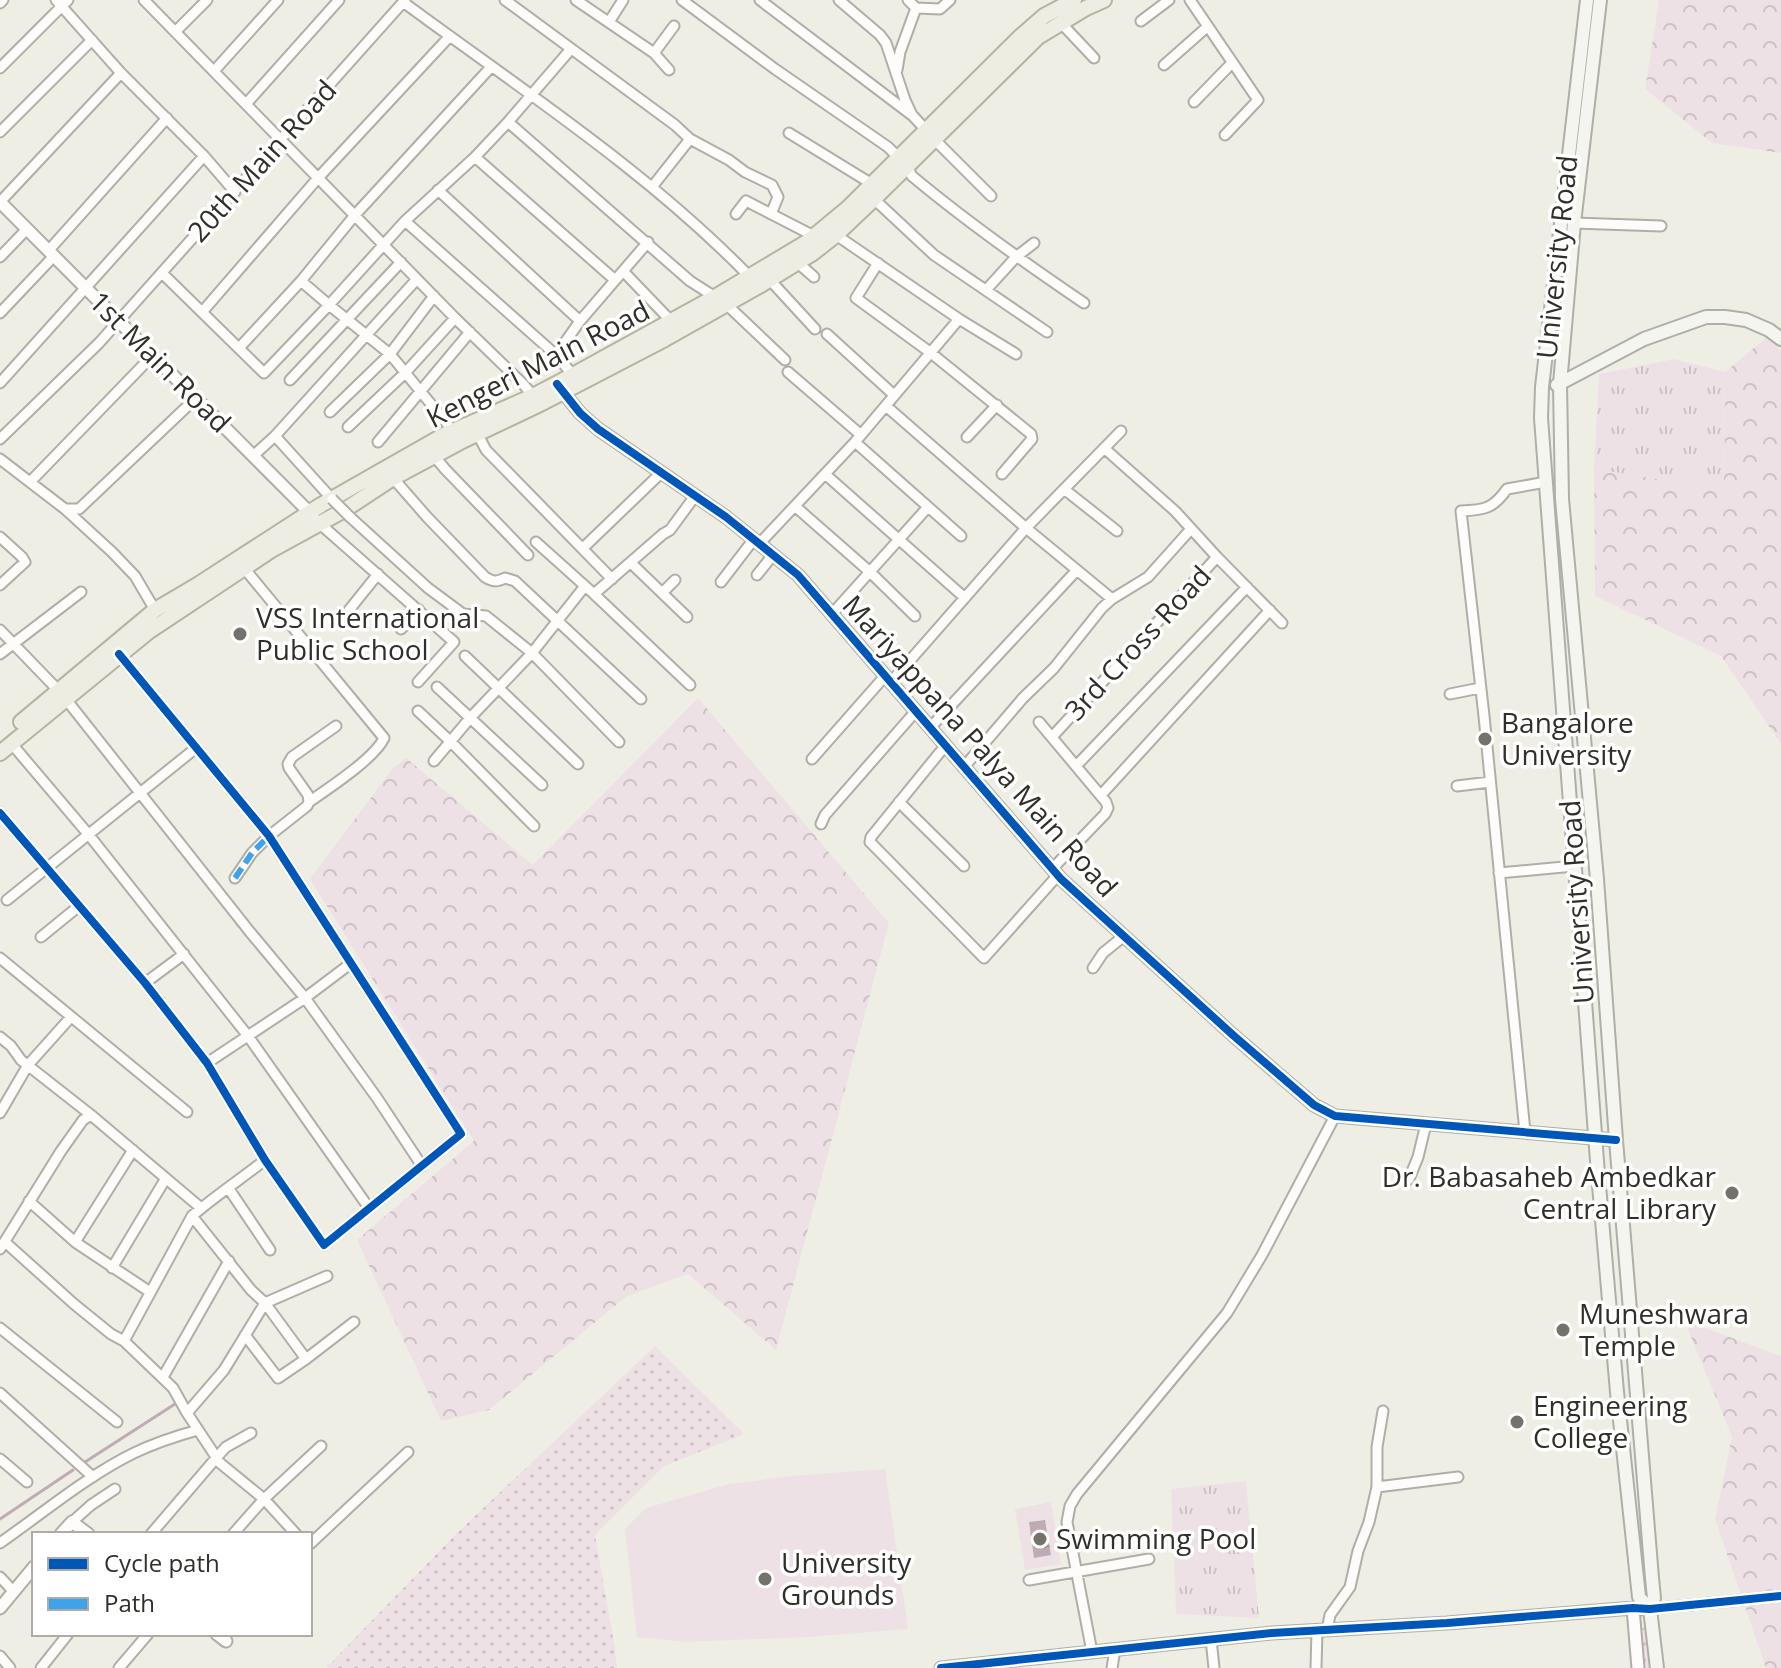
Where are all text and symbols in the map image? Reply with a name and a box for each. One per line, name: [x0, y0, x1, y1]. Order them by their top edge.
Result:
street label: 20th Main Road: [178, 71, 344, 249]
street label: University Road: [1526, 153, 1586, 360]
street label: 1st Main Road: [82, 282, 240, 440]
street label: Kengeri Main Road: [419, 290, 656, 436]
street label: 3rd Cross Road: [1056, 557, 1219, 728]
street label: Mariyappana Palya Main Road: [835, 586, 1127, 904]
place label: VSS International Public School: [256, 598, 479, 668]
marker: VSS International Public School: [231, 625, 249, 643]
place label: Bangalore University: [1501, 703, 1634, 773]
marker: Bangalore University: [1476, 730, 1494, 748]
street label: University Road: [1550, 799, 1602, 1005]
place label: Dr. Babasaheb Ambedkar Central Library: [1382, 1157, 1717, 1227]
marker: Dr. Babasaheb Ambedkar Central Library: [1723, 1184, 1741, 1202]
place label: Muneshwara Temple: [1579, 1294, 1749, 1364]
marker: Muneshwara Temple: [1554, 1321, 1572, 1339]
place label: Engineering College: [1533, 1386, 1688, 1456]
marker: Engineering College: [1508, 1413, 1526, 1431]
place label: Swimming Pool: [1056, 1519, 1256, 1557]
marker: Swimming Pool: [1031, 1530, 1049, 1548]
legend: [32, 1532, 312, 1636]
place label: University Grounds: [781, 1543, 912, 1613]
text: Cycle path: [104, 1546, 220, 1579]
marker: University Grounds: [756, 1570, 774, 1588]
text: Path: [104, 1586, 155, 1619]

